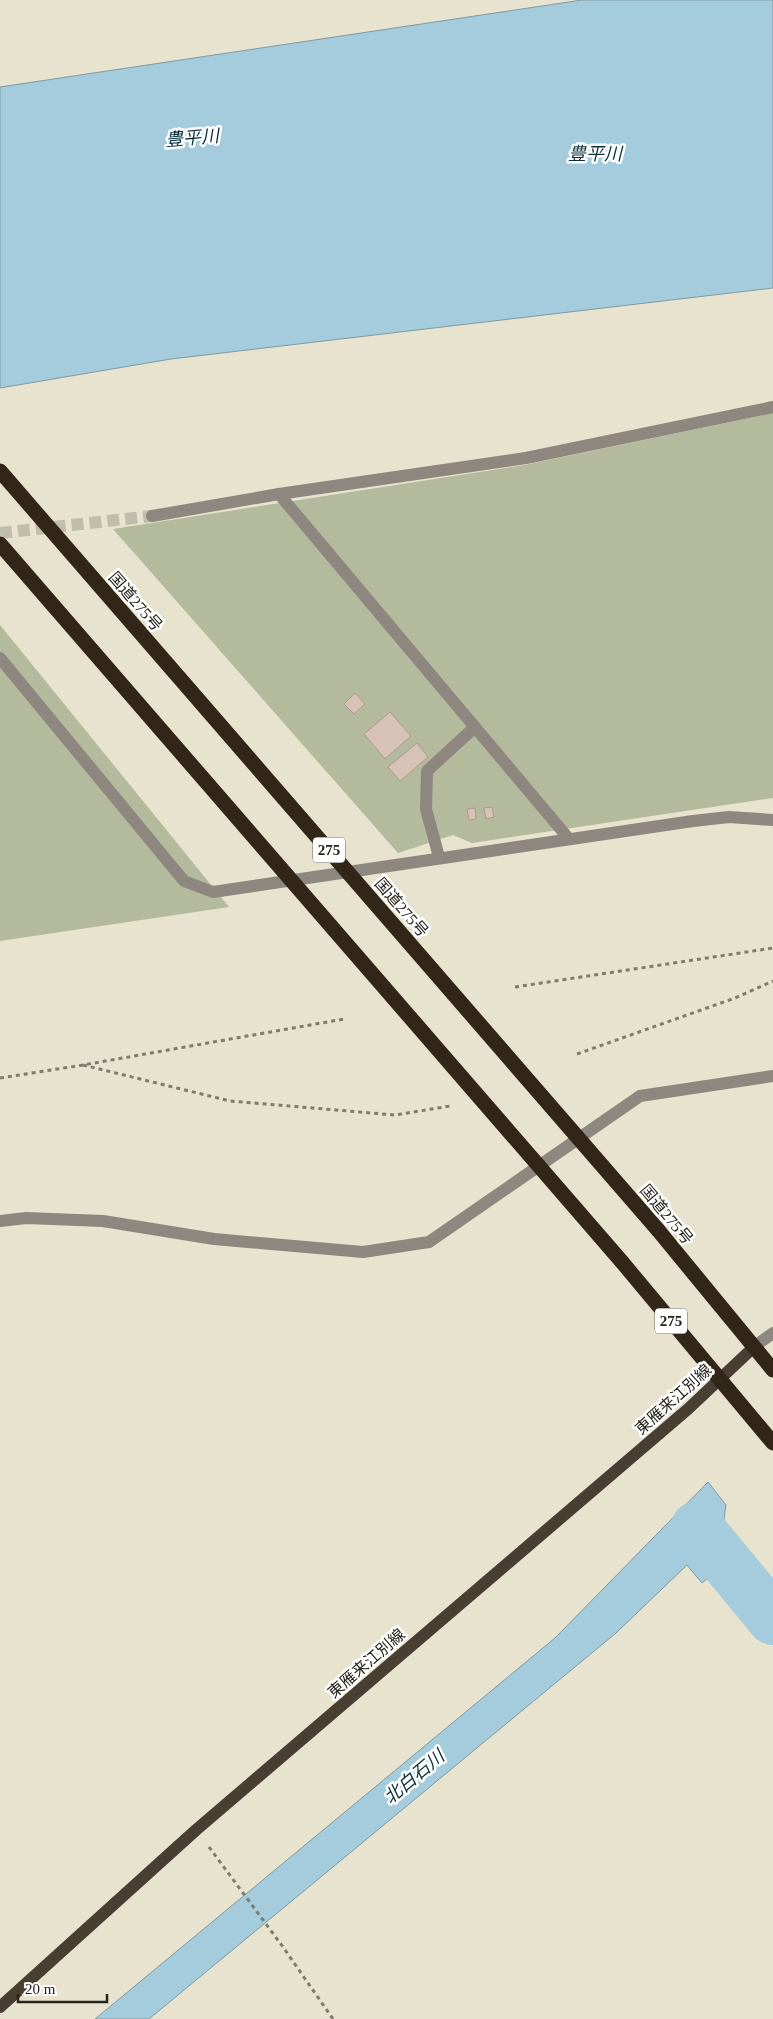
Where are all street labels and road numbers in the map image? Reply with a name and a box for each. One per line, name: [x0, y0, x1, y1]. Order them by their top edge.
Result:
street label: 国道275号: [106, 569, 166, 634]
road number: 275: [313, 838, 345, 862]
street label: 国道275号: [372, 875, 432, 940]
street label: 国道275号: [637, 1181, 696, 1247]
road number: 275: [655, 1308, 687, 1334]
street label: 東雁来江別線: [632, 1361, 715, 1438]
street label: 東雁来江別線: [325, 1625, 408, 1701]

